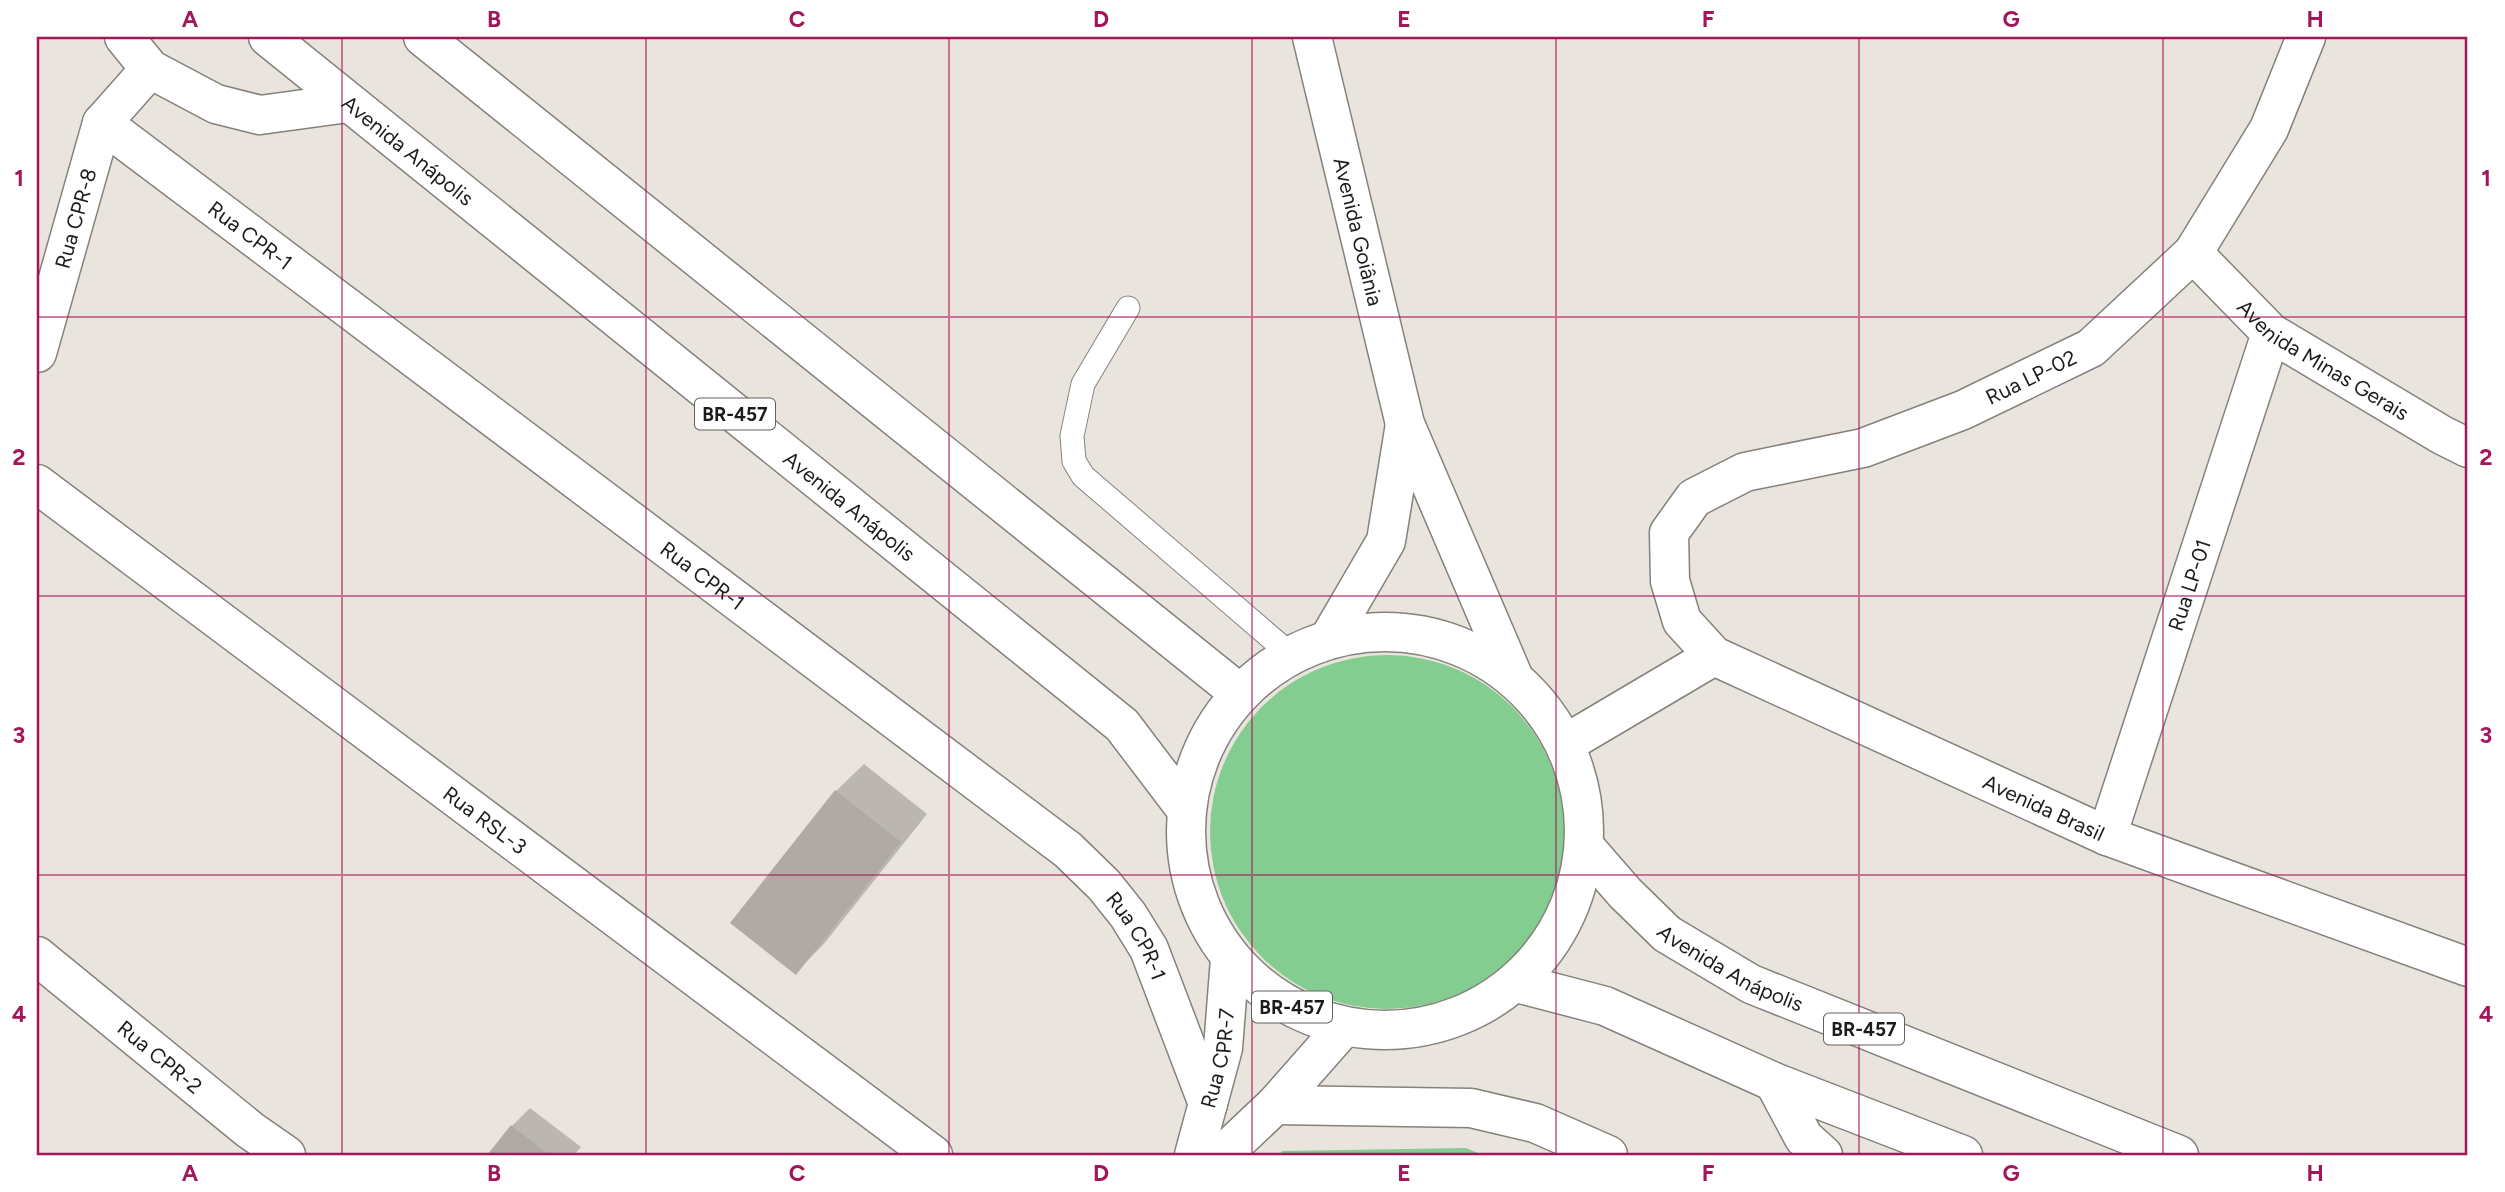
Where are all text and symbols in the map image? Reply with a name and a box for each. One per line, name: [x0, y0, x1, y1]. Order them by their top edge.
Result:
text: A: [182, 5, 199, 33]
text: B: [487, 5, 501, 33]
text: C: [789, 5, 806, 33]
text: D: [1093, 5, 1109, 33]
text: E: [1397, 5, 1411, 33]
text: F: [1702, 5, 1715, 33]
text: G: [2002, 5, 2020, 33]
text: H: [2306, 5, 2324, 33]
street label: Avenida Anápolis: [337, 90, 479, 210]
street label: Avenida Goiânia: [1329, 155, 1389, 308]
text: 1: [14, 164, 24, 192]
text: 1: [2481, 164, 2491, 192]
street label: Rua CPR-8: [49, 165, 101, 271]
street label: Rua CPR-1: [204, 195, 298, 275]
street label: Avenida Minas Gerais: [2233, 294, 2414, 425]
street label: Rua LP-02: [1982, 344, 2080, 410]
road number: BR-457: [695, 398, 775, 430]
text: 2: [12, 443, 26, 471]
text: 2: [2479, 443, 2493, 471]
street label: Avenida Anápolis: [779, 445, 920, 566]
street label: Rua CPR-1: [656, 536, 750, 615]
street label: Rua LP-01: [2162, 536, 2215, 634]
text: 3: [13, 721, 25, 749]
text: 3: [2480, 721, 2492, 749]
street label: Avenida Brasil: [1979, 769, 2109, 846]
street label: Rua RSL-3: [439, 780, 532, 859]
street label: Rua CPR-1: [1101, 886, 1172, 983]
street label: Avenida Anápolis: [1652, 919, 1807, 1016]
road number: BR-457: [1252, 992, 1332, 1023]
text: 4: [12, 1000, 26, 1028]
text: 4: [2479, 1000, 2493, 1028]
street label: Rua CPR-7: [1195, 1007, 1239, 1111]
road number: BR-457: [1824, 1014, 1904, 1044]
street label: Rua CPR-2: [113, 1015, 207, 1098]
text: A: [182, 1159, 199, 1187]
text: B: [487, 1159, 501, 1187]
text: C: [789, 1159, 806, 1187]
text: D: [1093, 1159, 1109, 1187]
text: E: [1397, 1159, 1411, 1187]
text: F: [1702, 1159, 1715, 1187]
text: G: [2002, 1159, 2020, 1187]
text: H: [2306, 1159, 2324, 1187]

